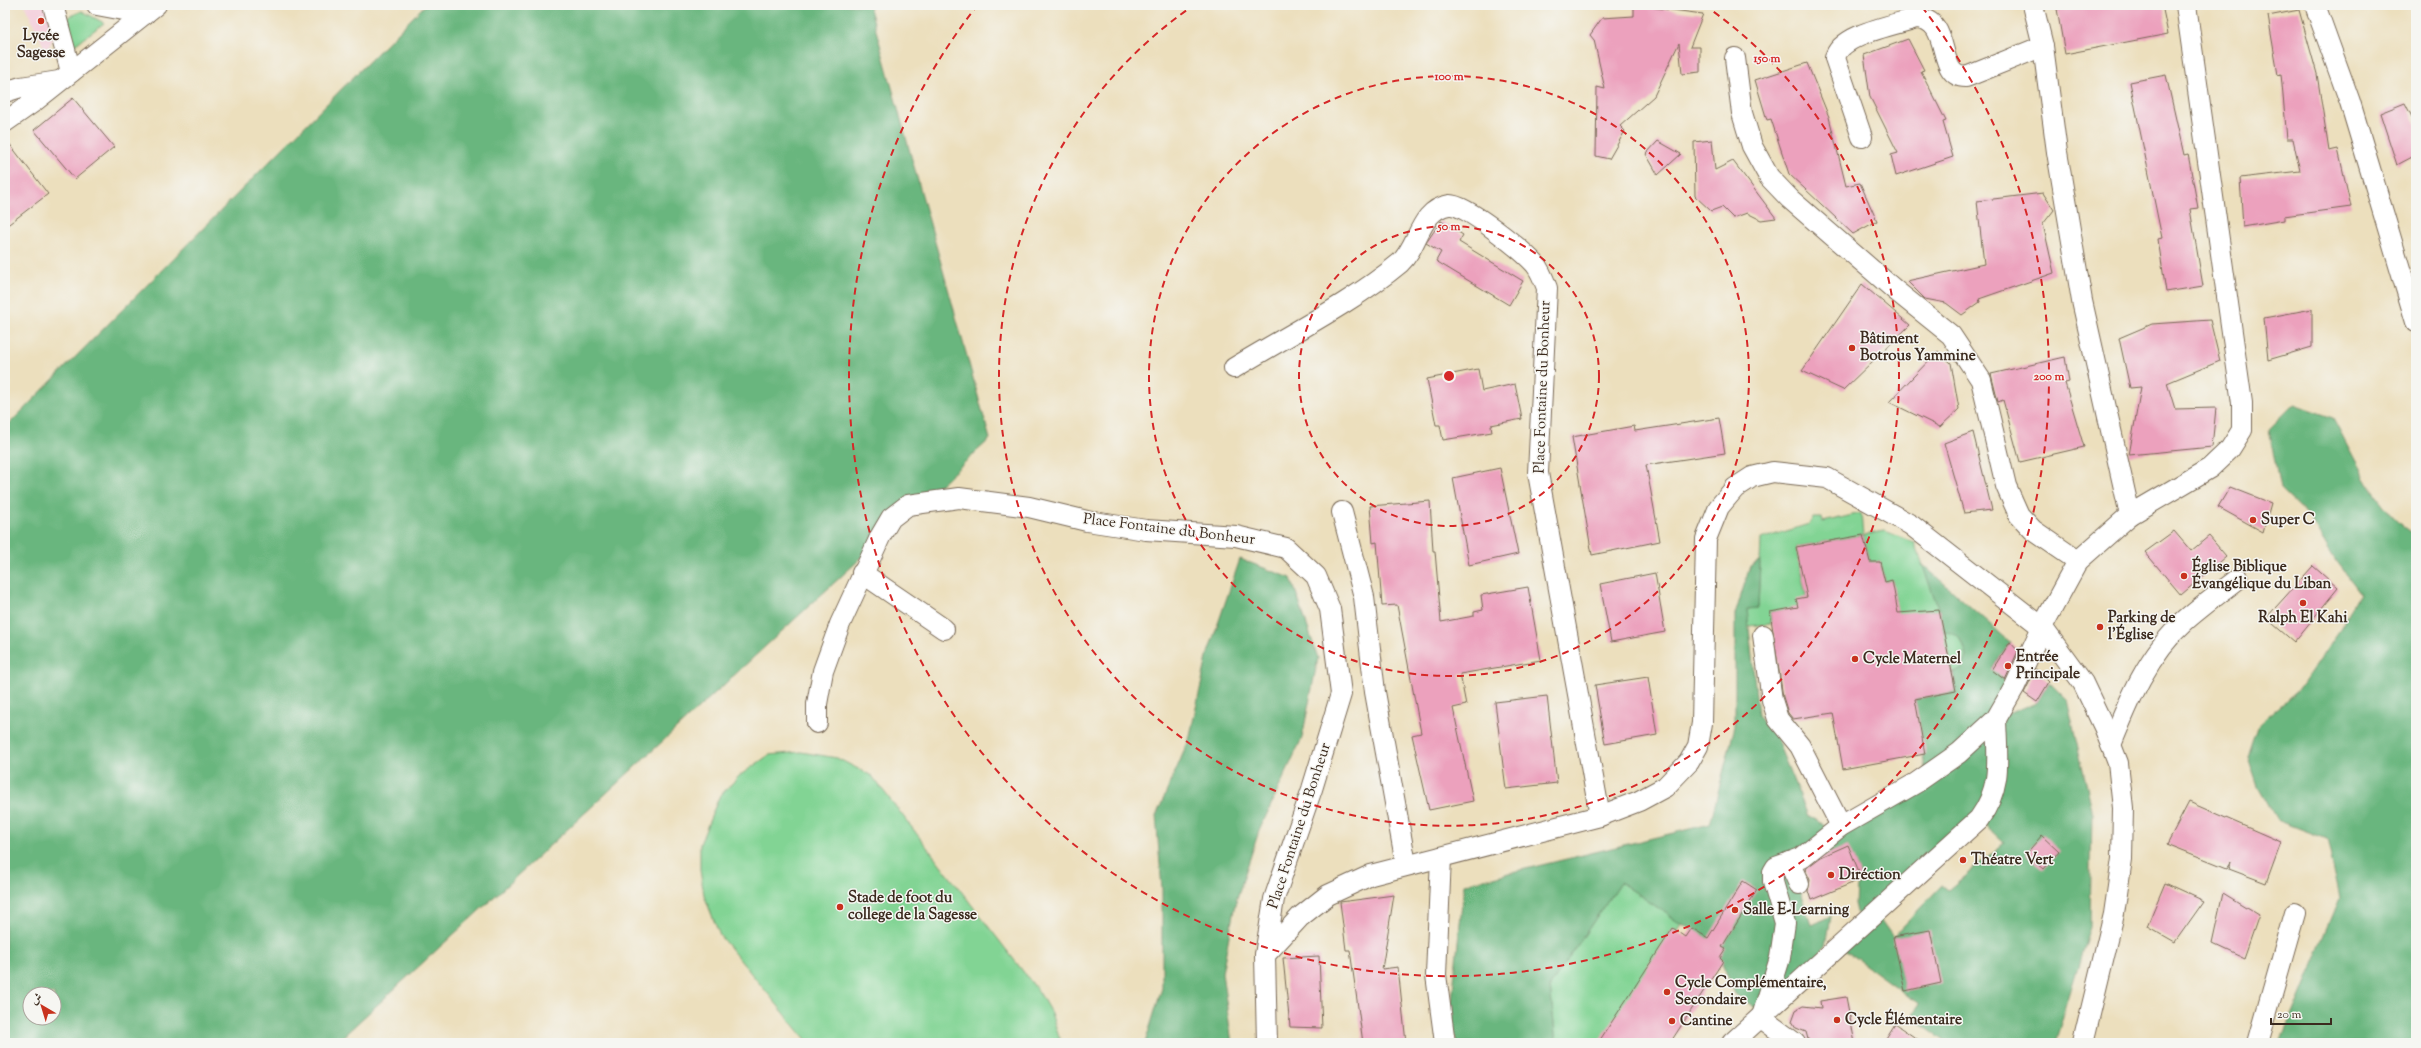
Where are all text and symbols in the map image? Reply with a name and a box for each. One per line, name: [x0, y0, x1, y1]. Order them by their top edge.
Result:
marker: Lycée Sagesse: [36, 16, 46, 26]
place label: Lycée Sagesse: [17, 26, 65, 64]
text: 150 m: [1752, 50, 1781, 68]
text: 100 m: [1433, 68, 1464, 86]
text: 50 m: [1437, 218, 1461, 236]
street label: Place Fontaine du Bonheur: [1529, 300, 1557, 474]
place label: Bâtiment Botrous Yammine: [1860, 329, 1976, 367]
marker: Bâtiment Botrous Yammine: [1847, 343, 1857, 353]
text: 200 m: [2034, 368, 2064, 386]
centre of rings: [1442, 369, 1456, 383]
street label: Place Fontaine du Bonheur: [1082, 509, 1257, 551]
place label: Super C: [2261, 510, 2315, 531]
marker: Super C: [2248, 515, 2258, 525]
place label: Église Biblique Évangélique du Liban: [2192, 555, 2332, 595]
marker: Église Biblique Évangélique du Liban: [2179, 571, 2189, 581]
marker: Ralph El Kahi: [2298, 598, 2308, 608]
place label: Parking de l'Église: [2108, 608, 2176, 646]
place label: Ralph El Kahi: [2258, 608, 2348, 629]
marker: Parking de l'Église: [2095, 622, 2105, 632]
place label: Entrée Principale: [2016, 647, 2080, 685]
place label: Cycle Maternel: [1863, 649, 1962, 670]
marker: Cycle Maternel: [1850, 654, 1860, 664]
marker: Entrée Principale: [2003, 661, 2013, 671]
street label: Place Fontaine du Bonheur: [1263, 740, 1337, 912]
place label: Théatre Vert: [1971, 850, 2054, 871]
marker: Théatre Vert: [1958, 855, 1968, 865]
place label: Diréction: [1839, 865, 1901, 886]
marker: Diréction: [1826, 870, 1836, 880]
place label: Stade de foot du college de la Sagesse: [848, 888, 977, 926]
place label: Salle E-Learning: [1743, 900, 1850, 921]
marker: Stade de foot du college de la Sagesse: [835, 902, 845, 912]
marker: Salle E-Learning: [1730, 905, 1740, 915]
place label: Cycle Complémentaire, Secondaire: [1675, 973, 1827, 1011]
north arrow: [22, 986, 62, 1026]
marker: Cycle Complémentaire, Secondaire: [1662, 987, 1672, 997]
text: ش: [27, 989, 46, 1009]
scale bar: [2271, 1000, 2331, 1026]
text: 20 m: [2277, 1006, 2302, 1024]
place label: Cycle Élémentaire: [1845, 1008, 1962, 1031]
place label: Cantine: [1680, 1011, 1733, 1032]
marker: Cycle Élémentaire: [1832, 1015, 1842, 1025]
marker: Cantine: [1667, 1016, 1677, 1026]

